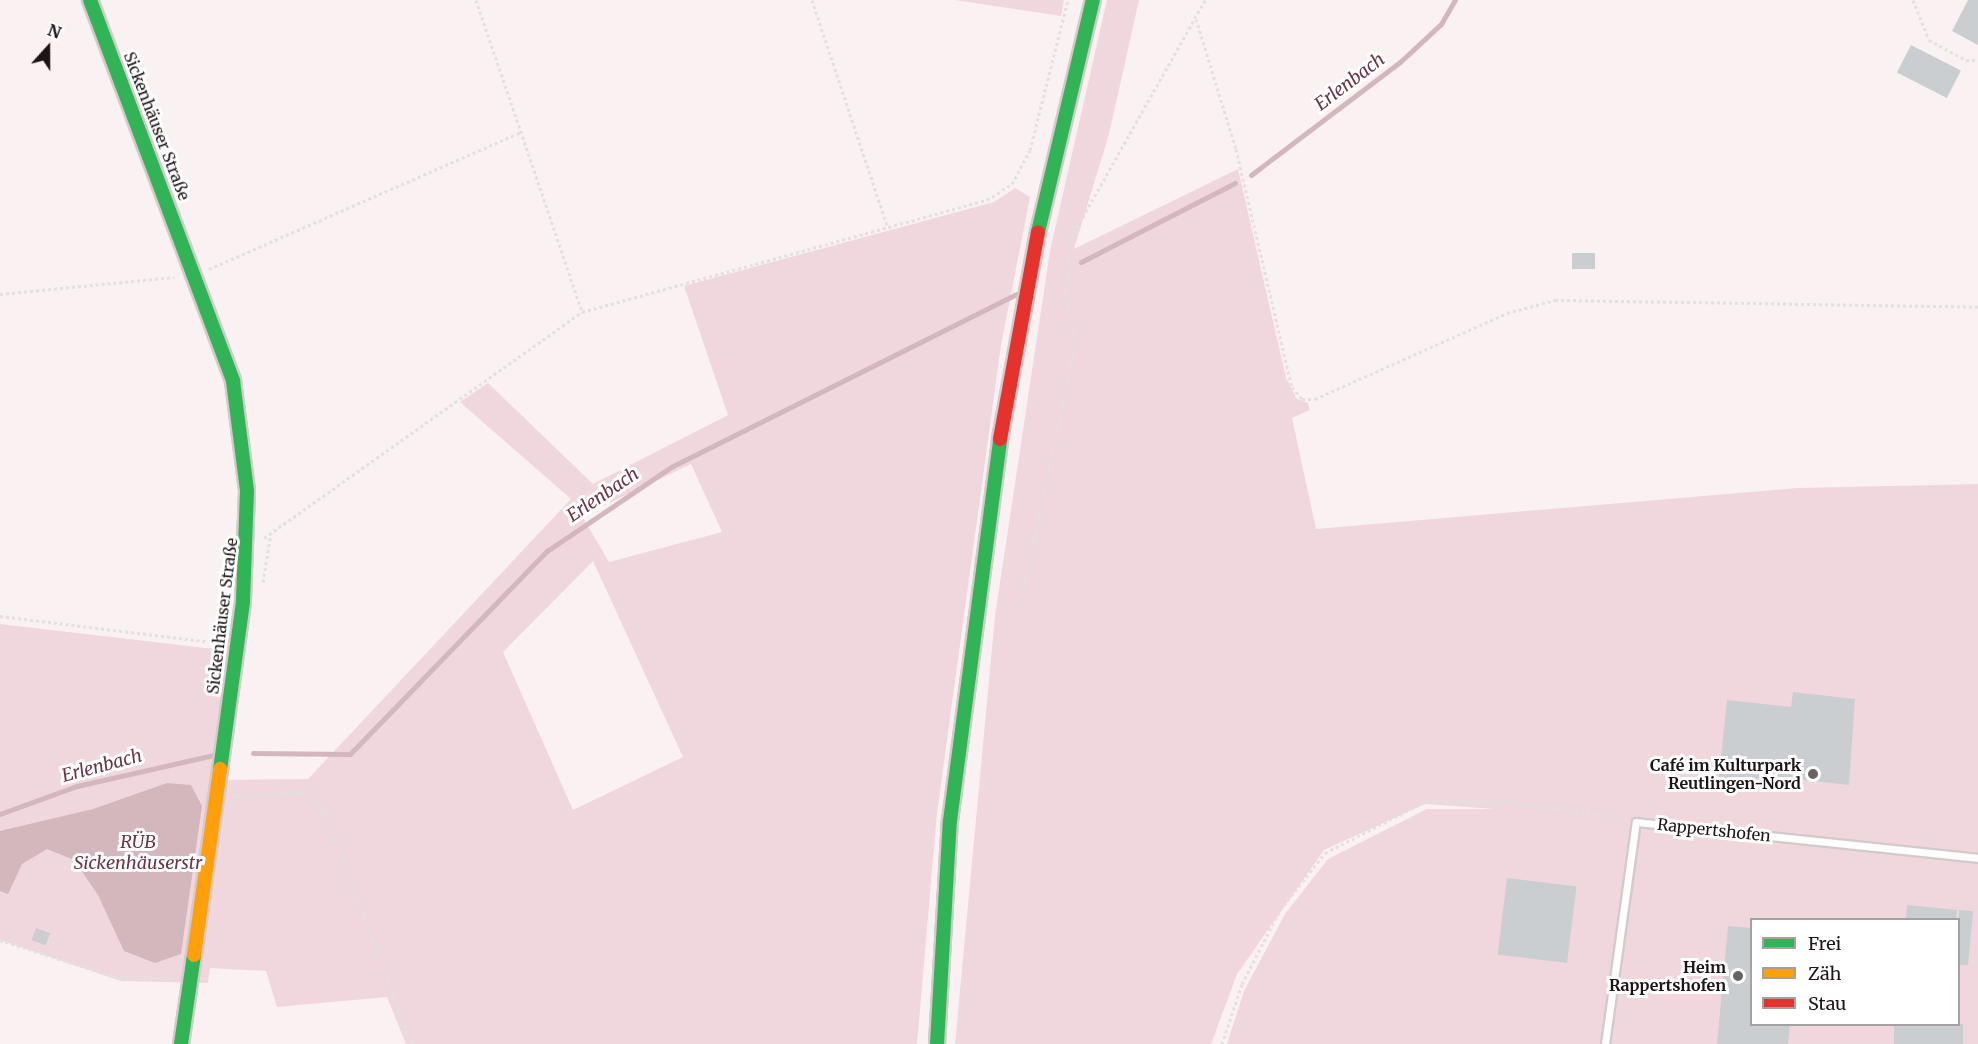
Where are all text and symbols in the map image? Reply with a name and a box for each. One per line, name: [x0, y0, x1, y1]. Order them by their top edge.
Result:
north arrow: [18, 18, 78, 78]
text: N: [45, 20, 64, 43]
street label: Sickenhäuser Straße: [120, 49, 194, 203]
water label: Erlenbach: [1311, 49, 1389, 115]
water label: Erlenbach: [563, 463, 643, 527]
street label: Sickenhäuser Straße: [203, 537, 241, 695]
water label: Erlenbach: [60, 745, 144, 787]
place label: Café im Kulturpark Reutlingen-Nord: [1650, 755, 1801, 793]
marker: Café im Kulturpark Reutlingen-Nord: [1806, 767, 1820, 781]
street label: Rappertshofen: [1656, 815, 1772, 845]
water label: RÜB Sickenhäuserstr: [74, 832, 202, 874]
legend: [1750, 918, 1960, 1026]
text: Frei: [1808, 932, 1841, 955]
place label: Heim Rappertshofen: [1609, 957, 1726, 995]
text: Zäh: [1808, 962, 1841, 985]
marker: Heim Rappertshofen: [1731, 969, 1745, 983]
text: Stau: [1808, 992, 1846, 1015]

